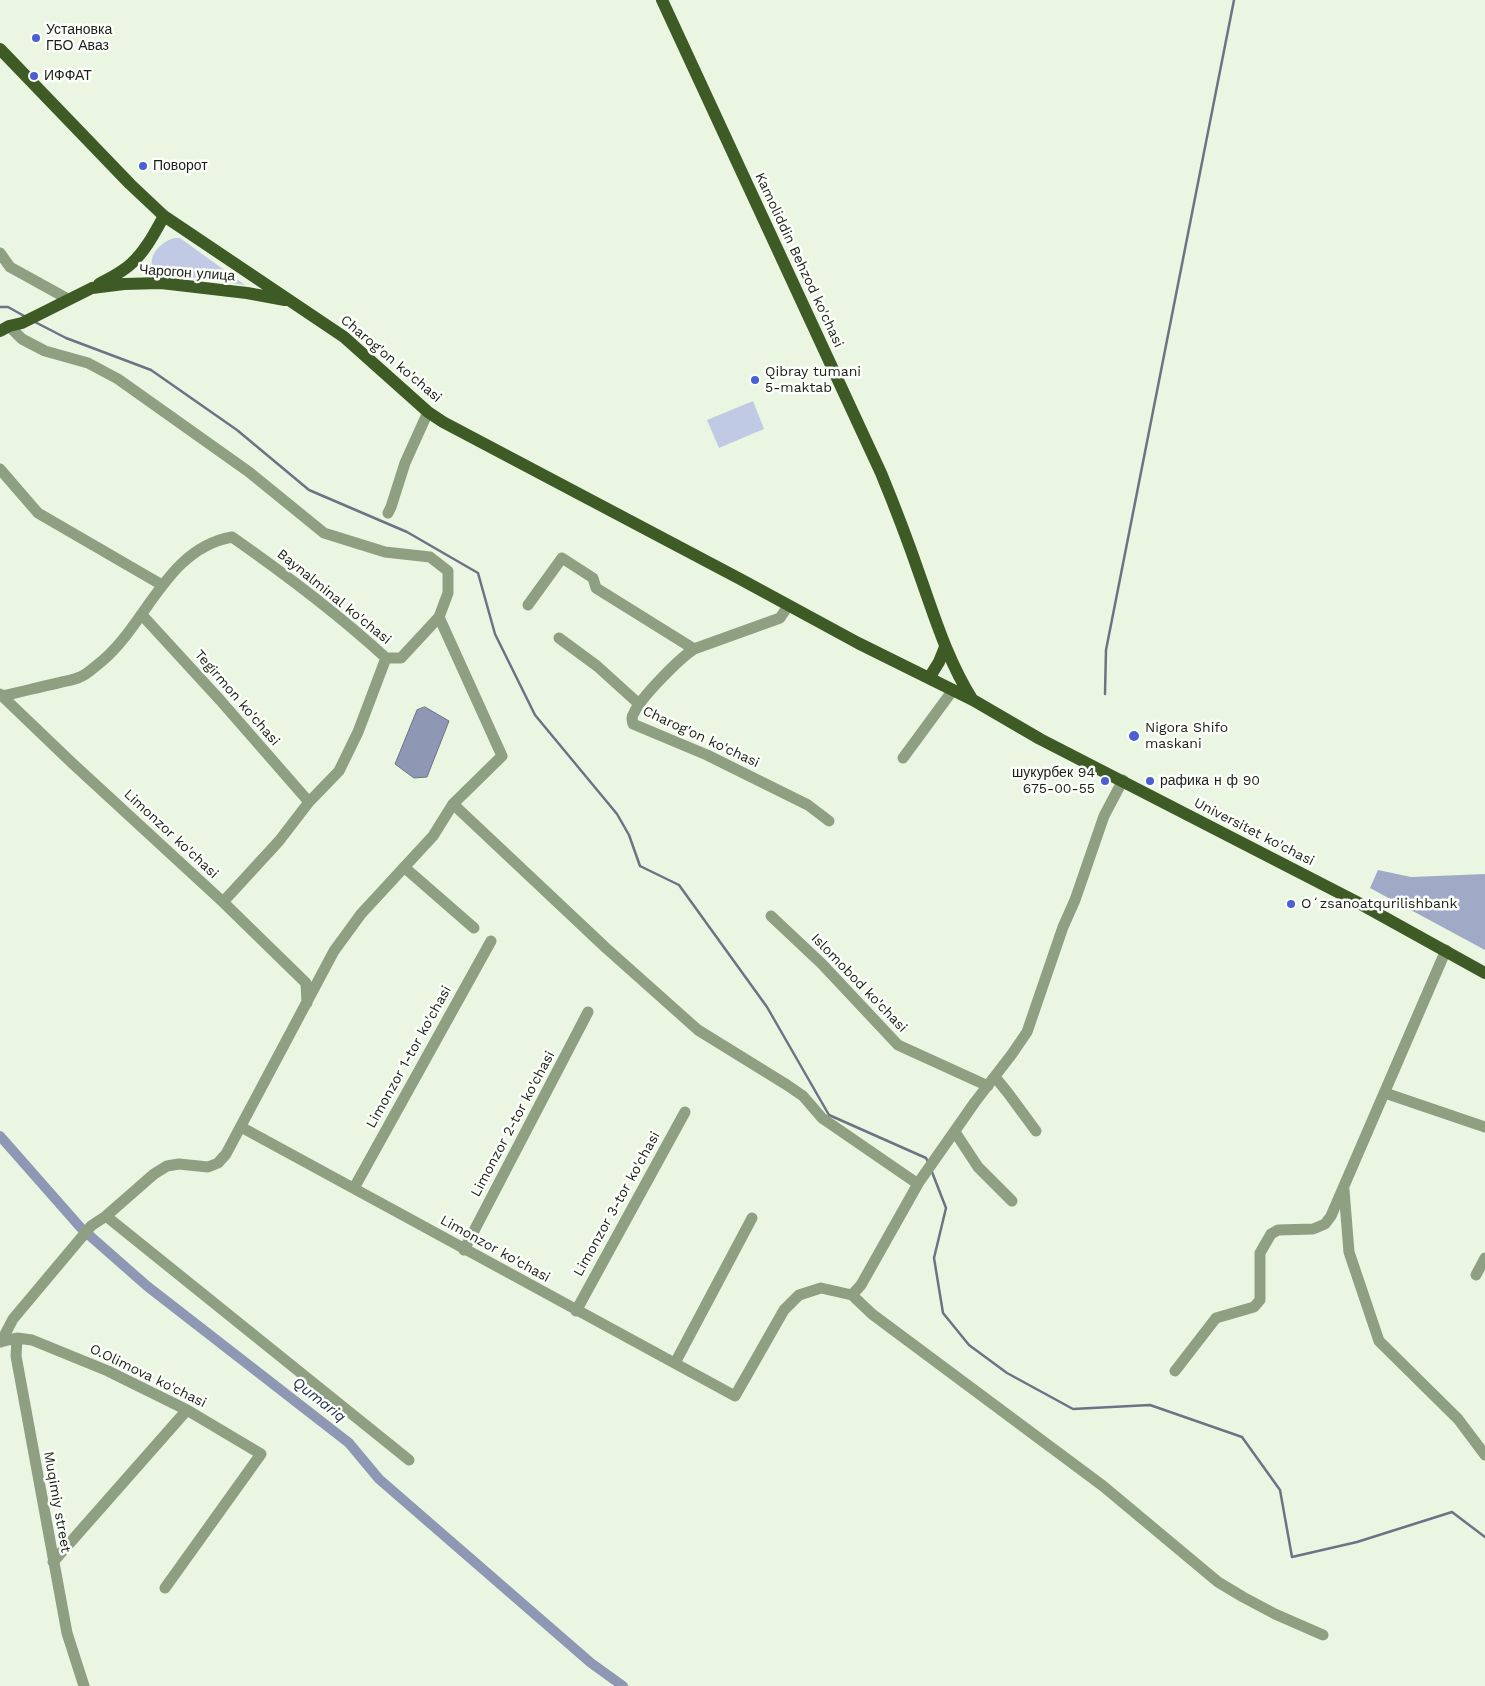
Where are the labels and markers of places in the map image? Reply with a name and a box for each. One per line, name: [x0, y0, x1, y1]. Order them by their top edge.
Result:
place label: Установка ГБО Аваз: [46, 22, 112, 54]
marker: Установка ГБО Аваз: [30, 32, 42, 44]
place label: ИФФАТ: [44, 68, 92, 84]
marker: ИФФАТ: [28, 70, 40, 82]
place label: Поворот: [153, 158, 208, 174]
marker: Поворот: [137, 160, 149, 172]
place label: Qibray tumani 5-maktab: [765, 364, 861, 397]
marker: Qibray tumani 5-maktab: [749, 374, 761, 386]
place label: Nigora Shifo maskani: [1145, 720, 1228, 752]
marker: Nigora Shifo maskani: [1127, 729, 1141, 743]
place label: шукурбек 94 675-00-55: [1012, 765, 1095, 798]
place label: рафика н ф 90: [1160, 773, 1260, 789]
marker: шукурбек 94 675-00-55: [1099, 775, 1111, 787]
marker: рафика н ф 90: [1144, 775, 1156, 787]
place label: Oʻzsanoatqurilishbank: [1301, 896, 1457, 912]
marker: Oʻzsanoatqurilishbank: [1285, 898, 1297, 910]

